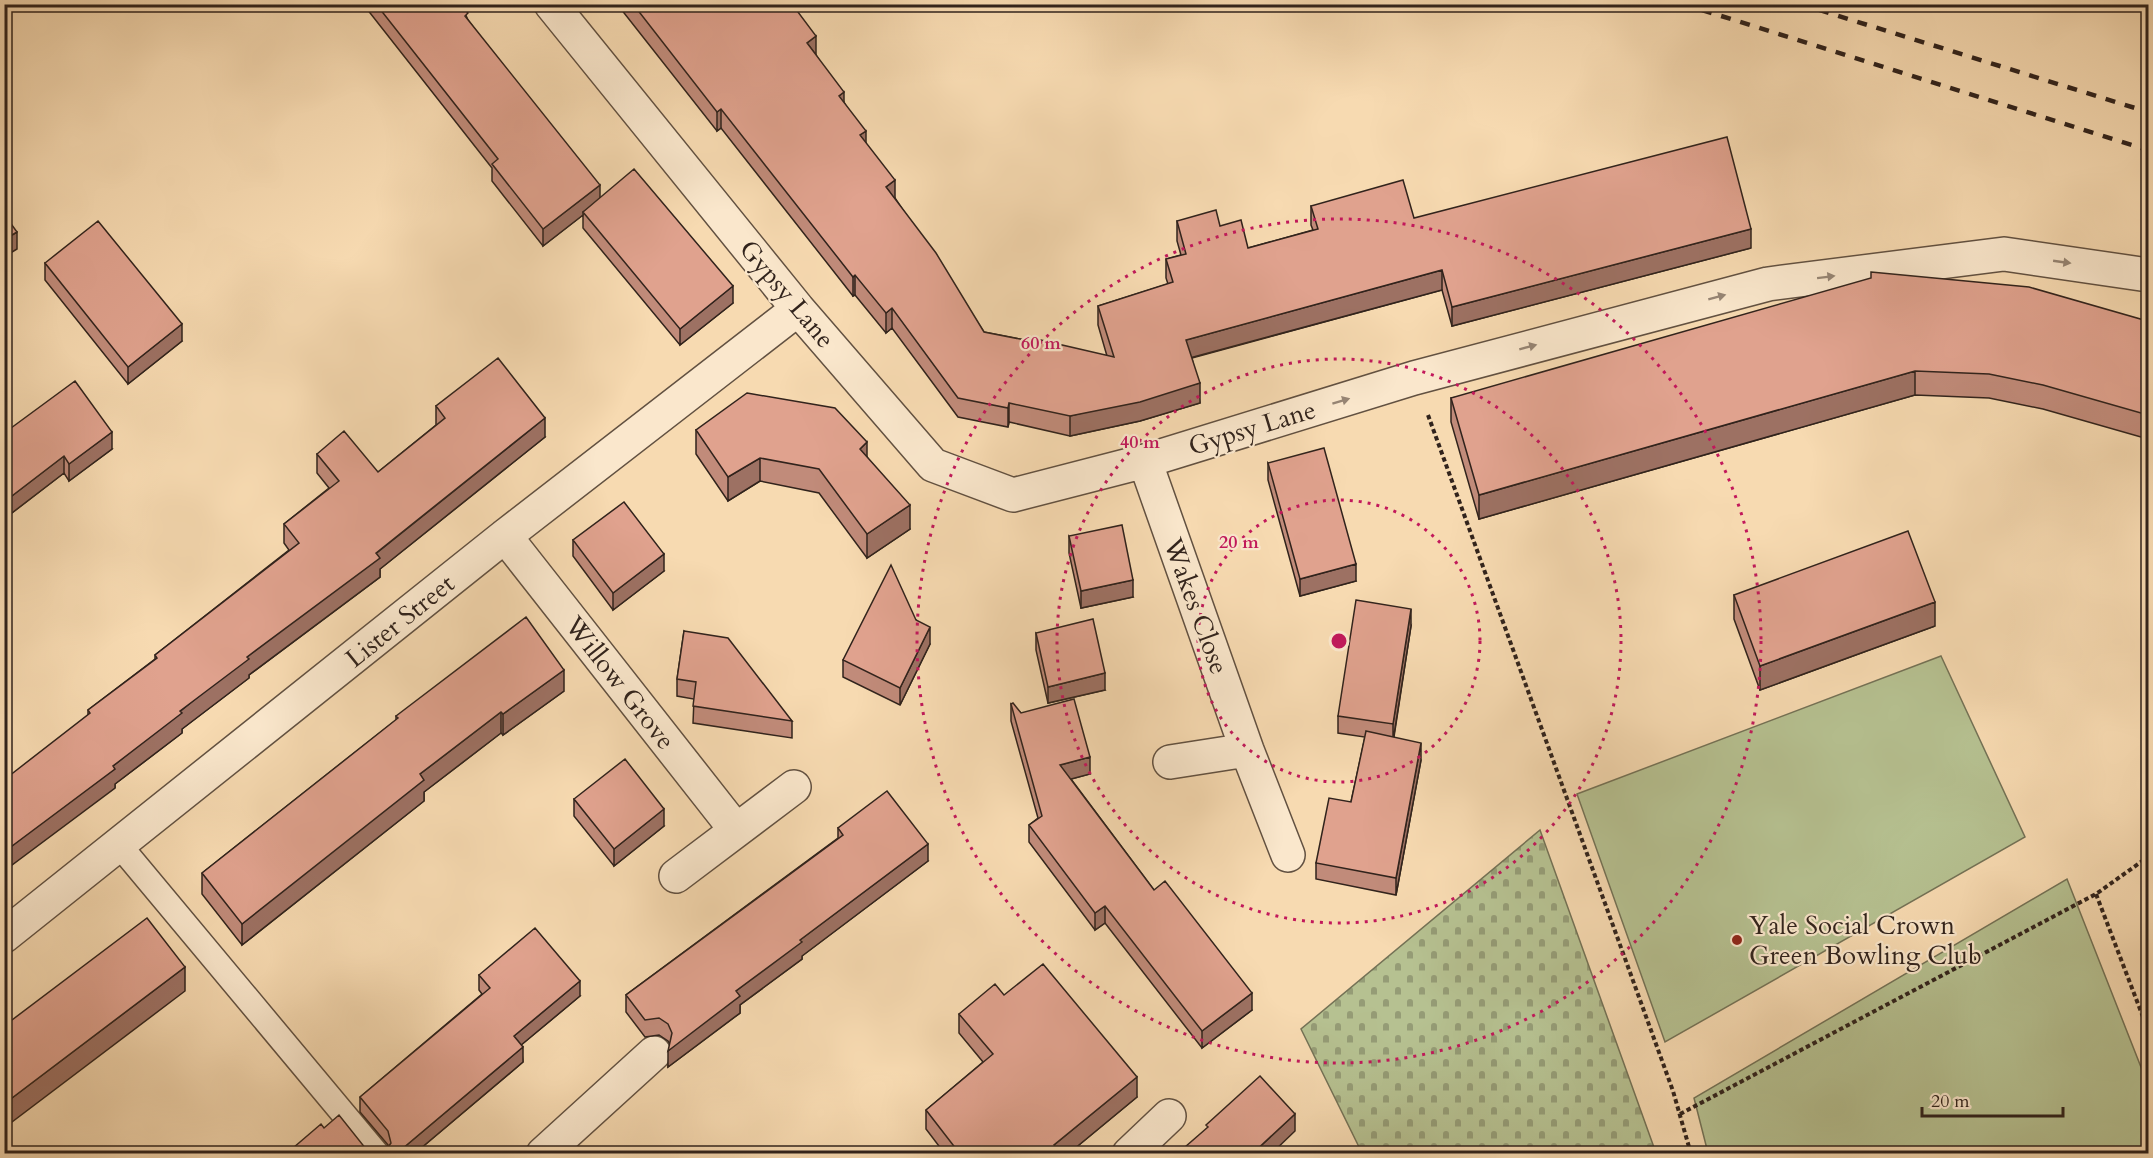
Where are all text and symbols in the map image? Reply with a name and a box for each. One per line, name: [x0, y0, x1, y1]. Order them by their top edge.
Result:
street label: Gypsy Lane: [731, 233, 843, 355]
one-way arrow: [2053, 258, 2072, 267]
one-way arrow: [1816, 272, 1835, 281]
one-way arrow: [1708, 292, 1726, 302]
text: 60 m: [1021, 331, 1061, 356]
one-way arrow: [1519, 342, 1538, 352]
street label: Gypsy Lane: [1184, 392, 1320, 464]
one-way arrow: [1332, 395, 1350, 405]
text: 40 m: [1120, 430, 1160, 455]
text: 20 m: [1219, 530, 1259, 555]
street label: Wakes Close: [1155, 532, 1237, 679]
street label: Lister Street: [338, 566, 462, 676]
street label: Willow Grove: [556, 608, 683, 757]
centre of rings: [1329, 631, 1349, 651]
place label: Yale Social Crown Green Bowling Club: [1749, 908, 1982, 973]
marker: Yale Social Crown Green Bowling Club: [1730, 933, 1744, 947]
scale bar: [1922, 1080, 2063, 1118]
text: 20 m: [1931, 1089, 1970, 1114]

